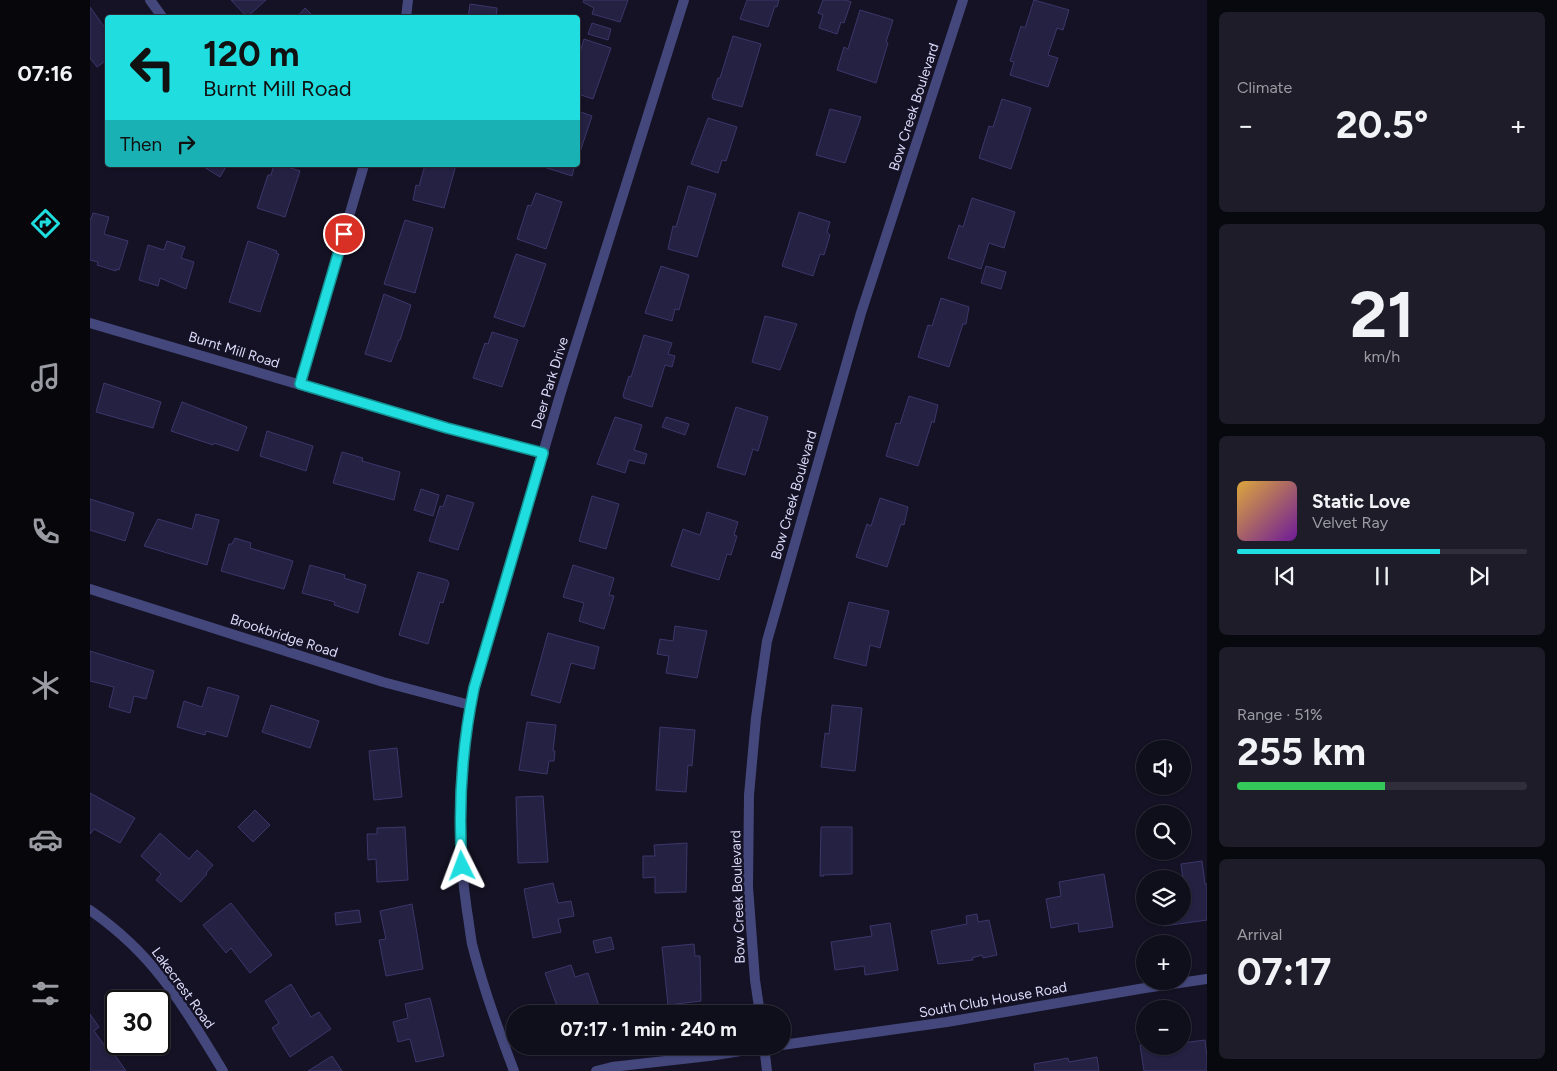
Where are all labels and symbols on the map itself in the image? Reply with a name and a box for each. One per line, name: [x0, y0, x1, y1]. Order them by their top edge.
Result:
street label: Bow Creek Boulevard: [885, 41, 943, 173]
pin: [323, 213, 365, 255]
street label: Burnt Mill Road: [186, 328, 282, 372]
street label: Deer Park Drive: [528, 334, 572, 431]
street label: Bow Creek Boulevard: [767, 428, 821, 562]
street label: Brookbridge Road: [228, 611, 340, 661]
street label: Bow Creek Boulevard: [727, 830, 749, 964]
position arrow: [435, 839, 487, 891]
street label: Lakecrest Road: [148, 944, 218, 1032]
street label: South Club House Road: [918, 979, 1068, 1021]
speed limit sign: 30: [105, 990, 170, 1055]

